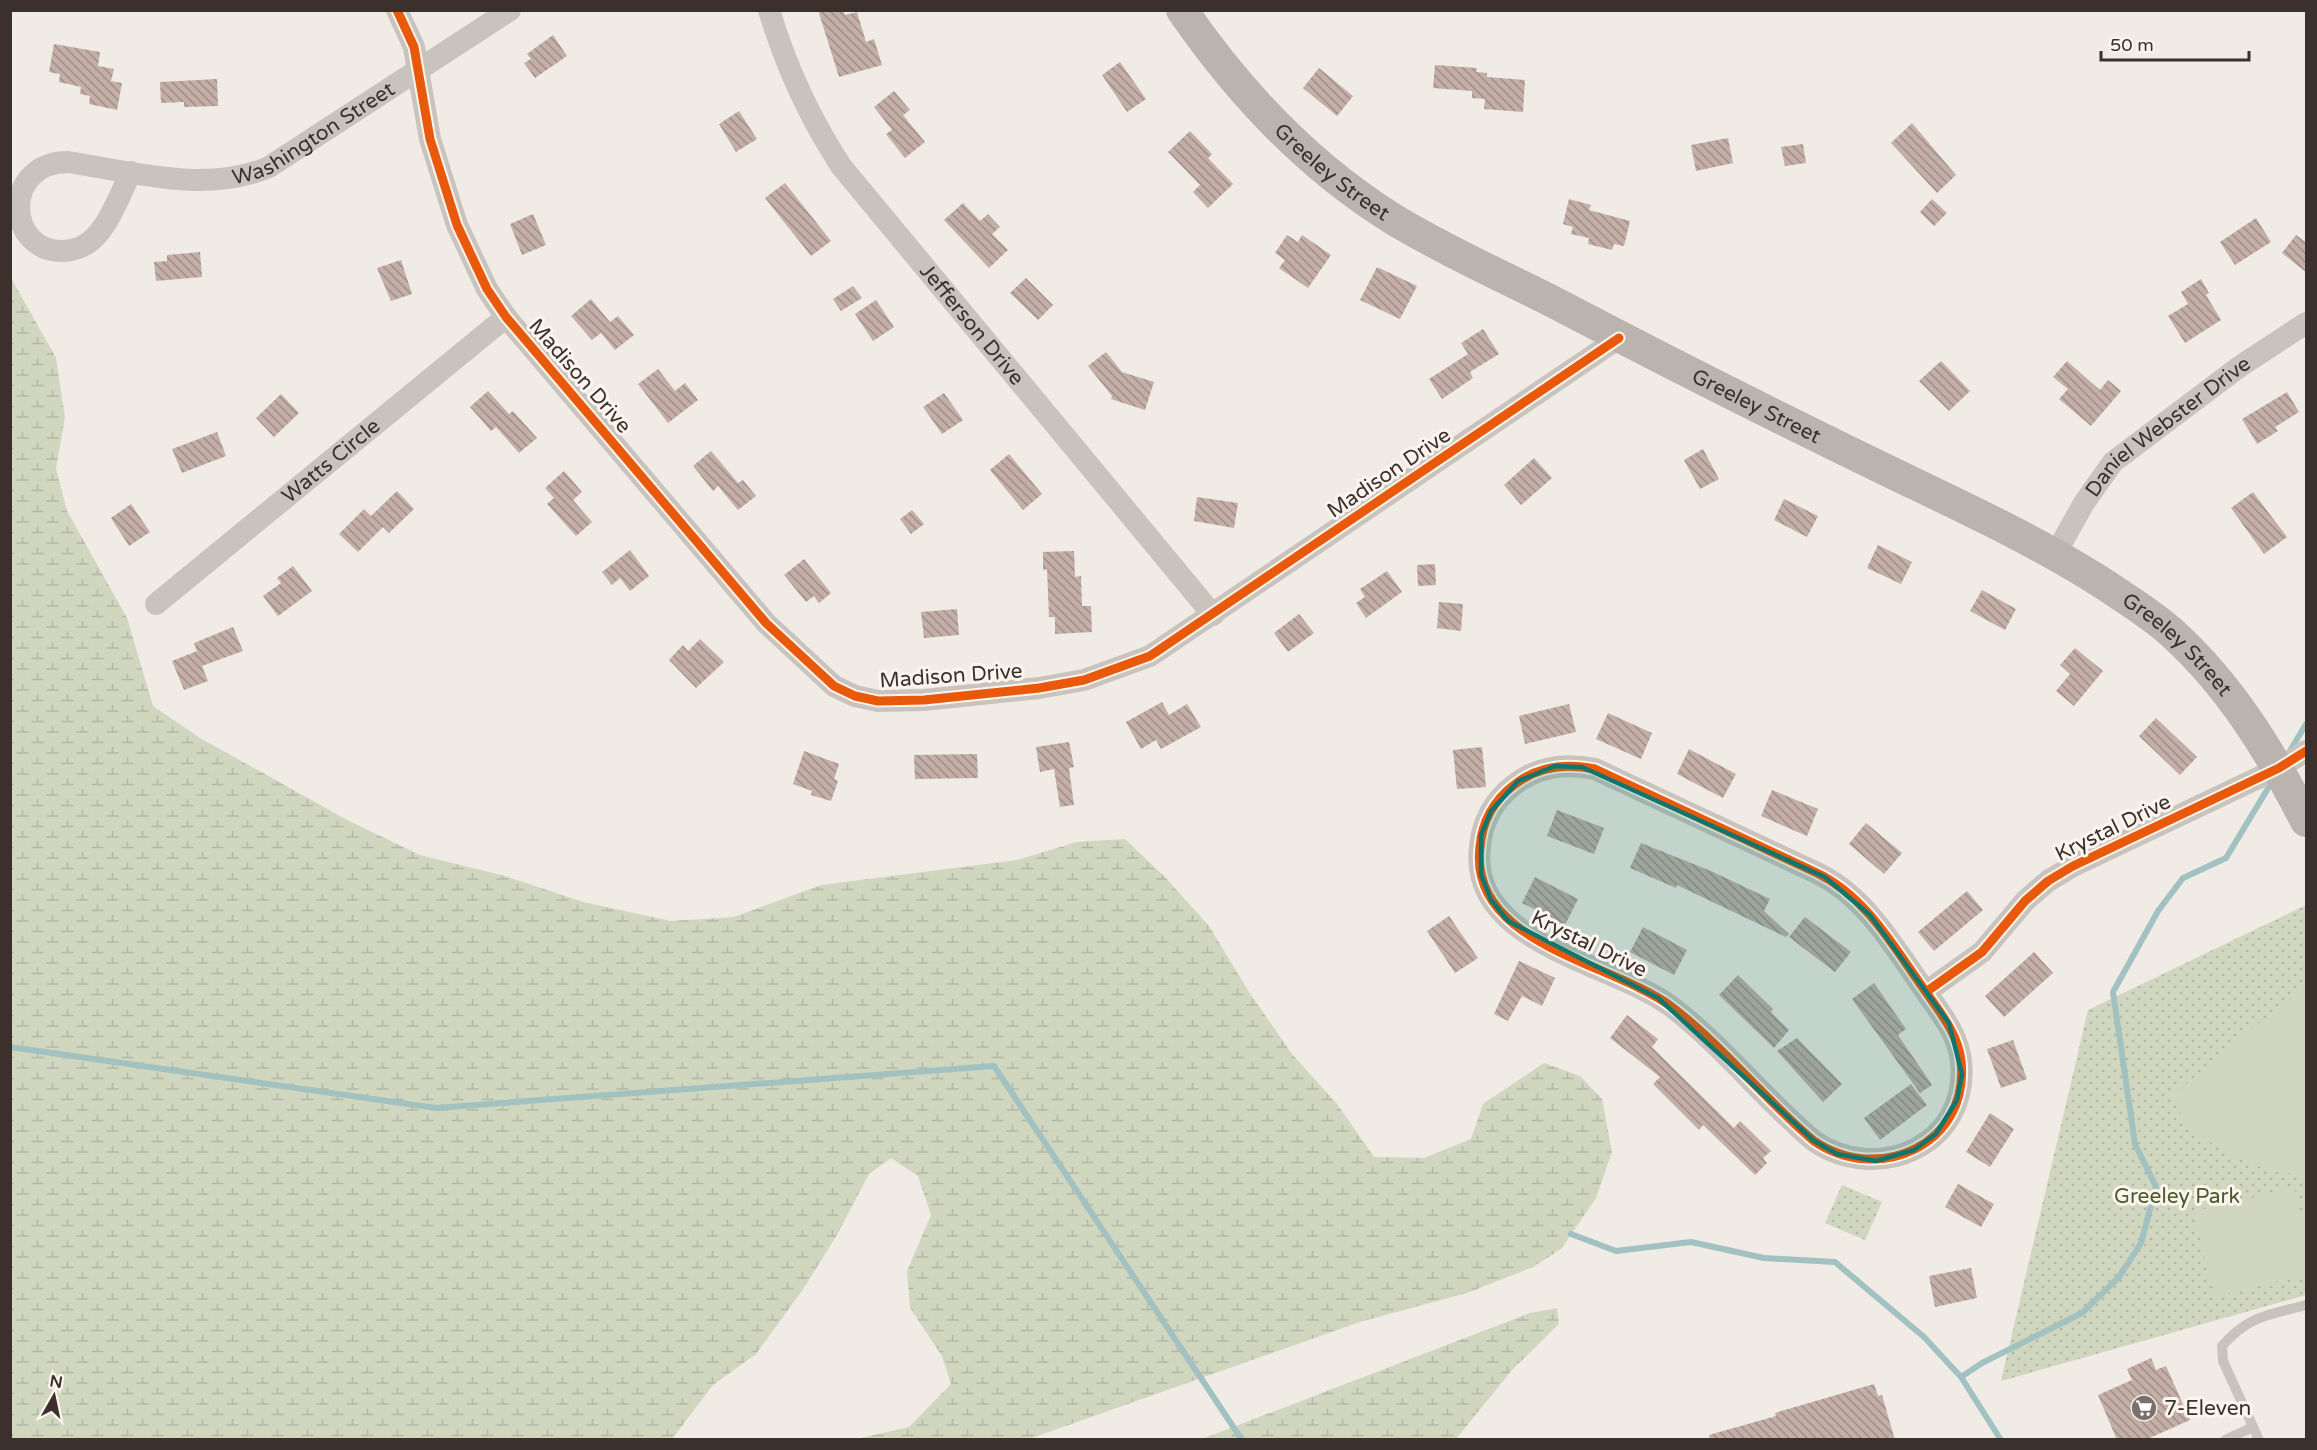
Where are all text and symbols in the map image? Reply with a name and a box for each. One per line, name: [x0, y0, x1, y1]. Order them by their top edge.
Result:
scale bar: [2101, 24, 2250, 62]
text: 50 m: [2110, 34, 2154, 56]
street label: Washington Street: [230, 76, 399, 190]
street label: Greeley Street: [1269, 118, 1394, 226]
street label: Jefferson Drive: [915, 259, 1030, 390]
street label: Madison Drive: [524, 314, 637, 438]
street label: Daniel Webster Drive: [2080, 350, 2255, 502]
street label: Greeley Street: [1688, 363, 1825, 449]
street label: Watts Circle: [277, 413, 385, 508]
street label: Madison Drive: [1323, 422, 1456, 523]
street label: Greeley Street: [2118, 587, 2237, 701]
street label: Madison Drive: [879, 659, 1024, 693]
street label: Krystal Drive: [2051, 789, 2175, 867]
street label: Krystal Drive: [1527, 905, 1651, 983]
park label: Greeley Park: [2114, 1184, 2240, 1209]
north arrow: [24, 1366, 84, 1426]
text: N: [48, 1371, 64, 1393]
supermarket icon: 7-Eleven: [2129, 1393, 2159, 1423]
place label: 7-Eleven: [2164, 1396, 2251, 1421]

